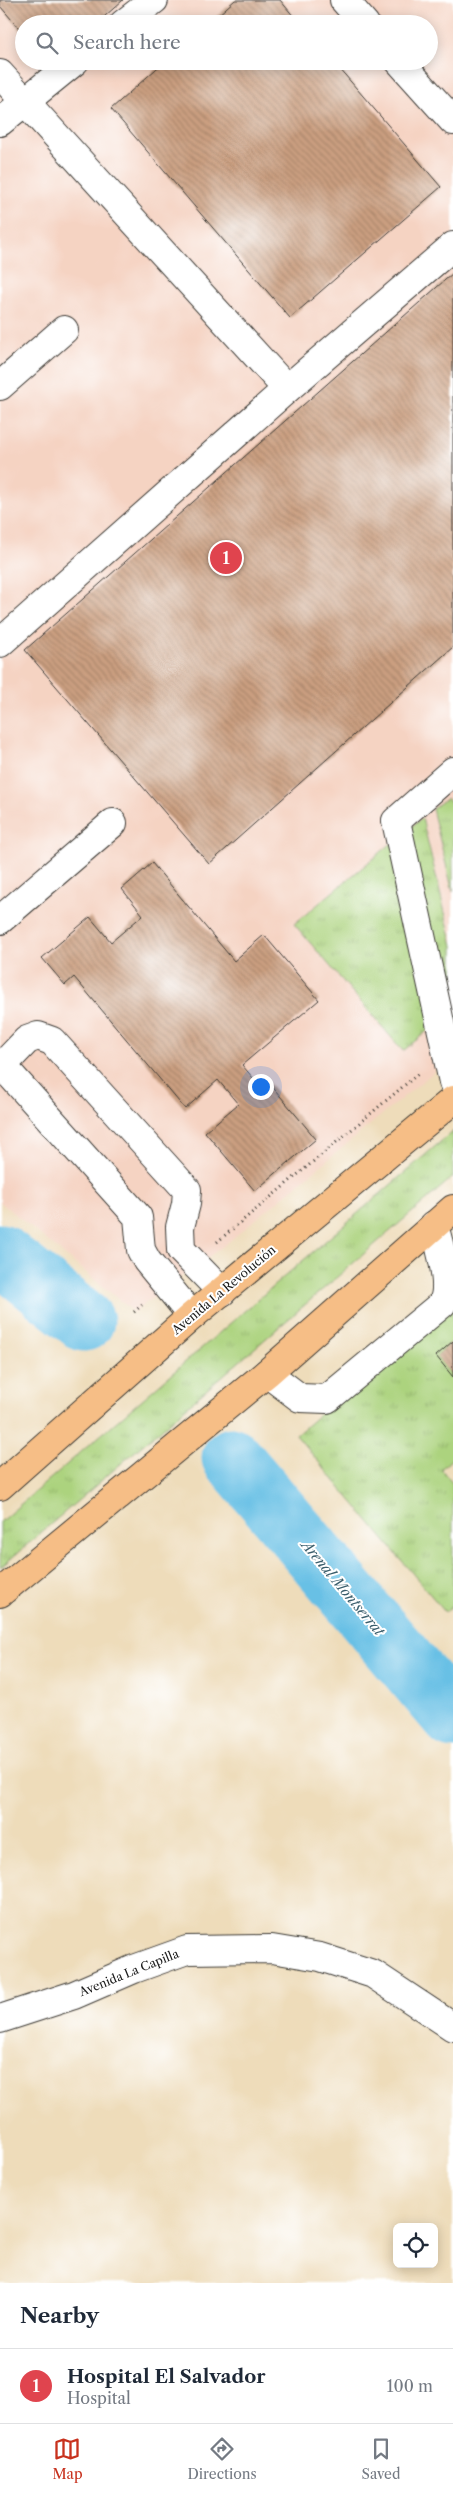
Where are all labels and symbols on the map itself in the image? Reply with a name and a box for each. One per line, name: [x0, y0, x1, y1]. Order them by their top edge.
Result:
pin: 1: [210, 539, 242, 577]
your location: [248, 1074, 274, 1100]
street label: Avenida La Revolución: [168, 1242, 279, 1338]
water label: Arenal Montserrat: [296, 1535, 389, 1640]
street label: Avenida La Capilla: [76, 1945, 181, 2000]

